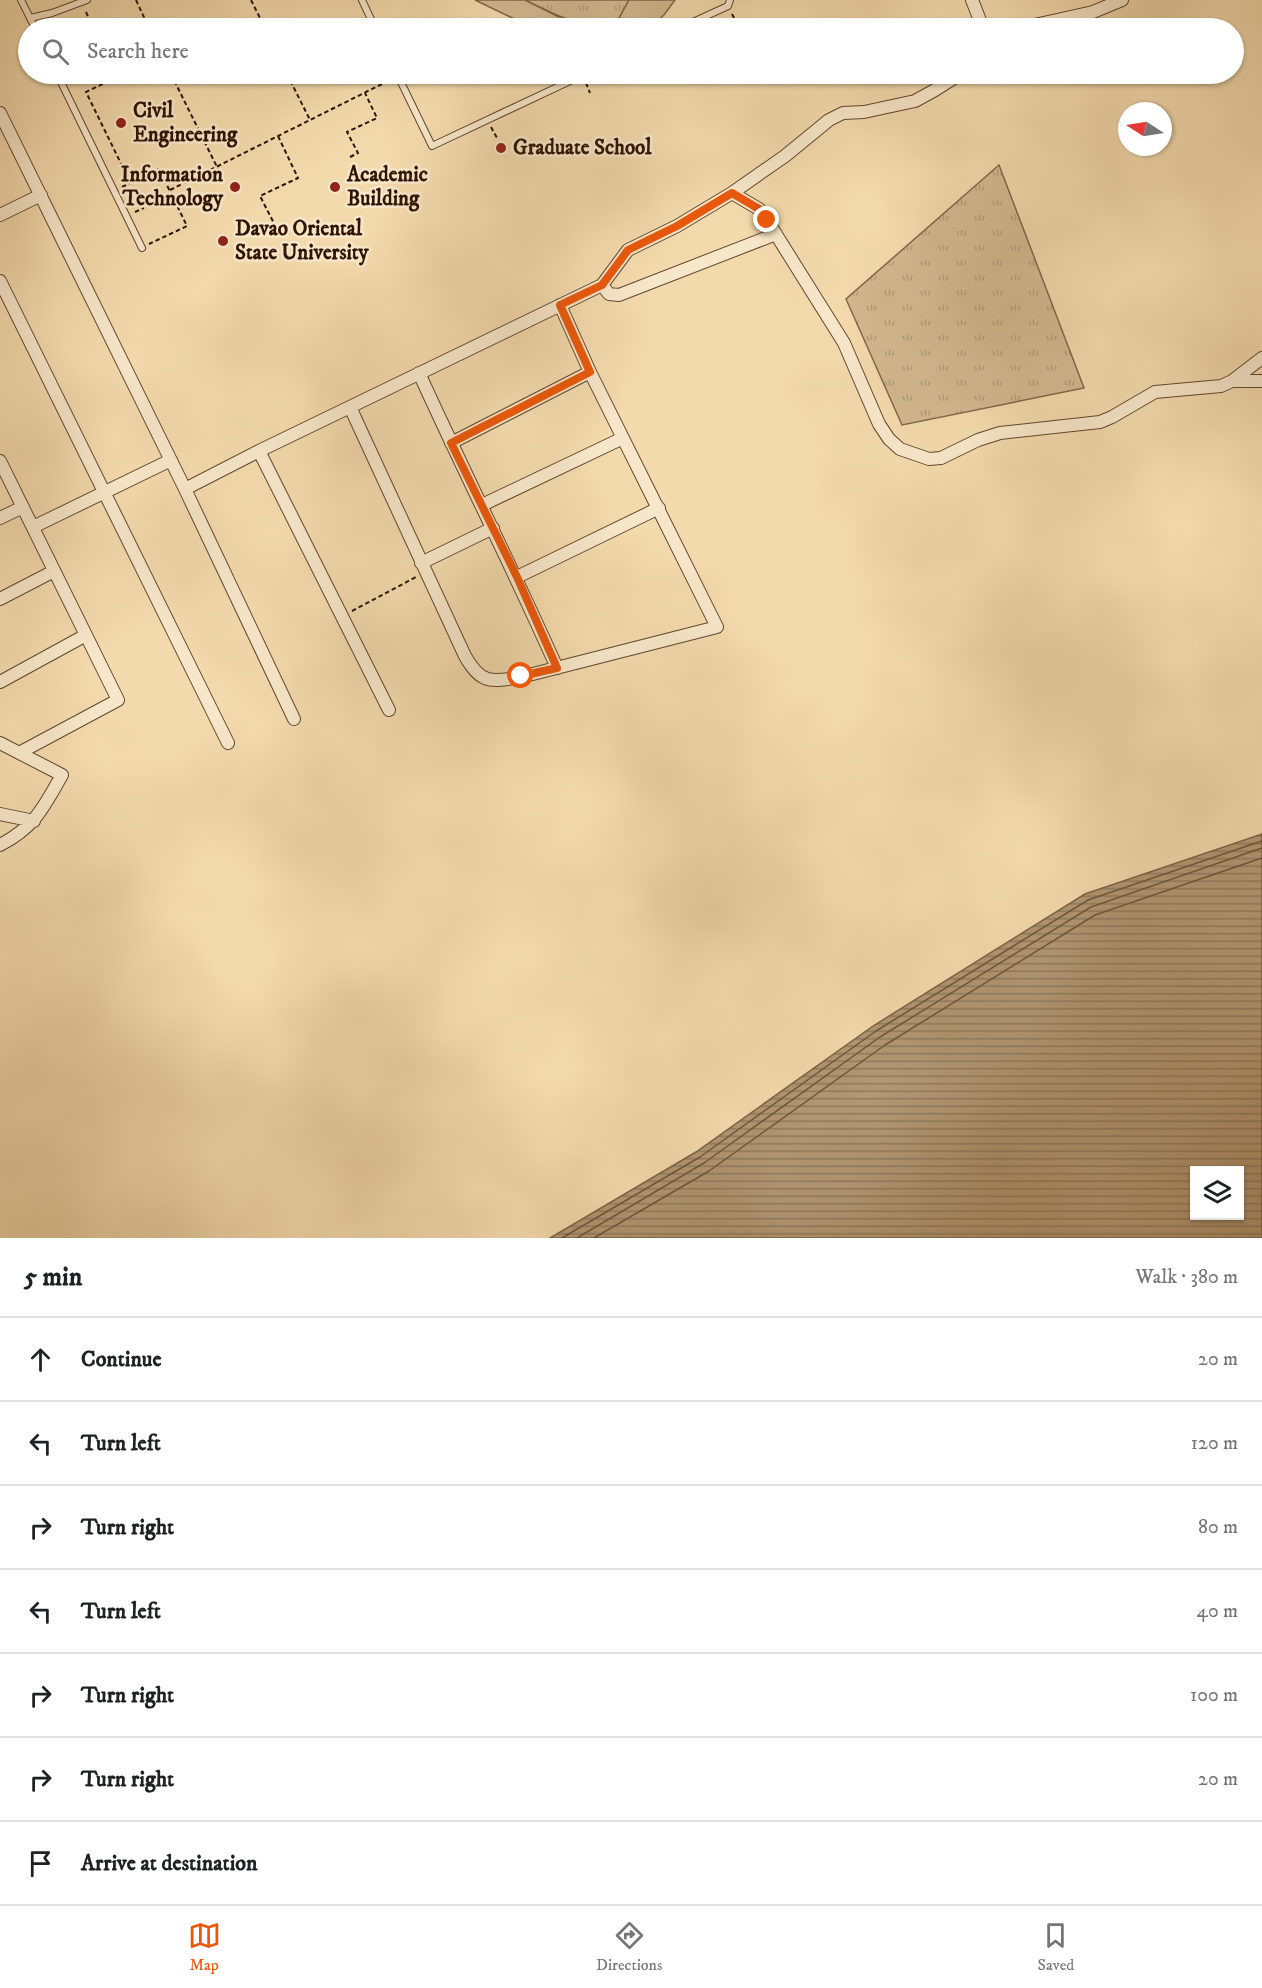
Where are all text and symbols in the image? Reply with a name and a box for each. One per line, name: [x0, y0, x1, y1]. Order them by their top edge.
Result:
search box: [18, 18, 1244, 84]
icon: search: [39, 35, 72, 68]
text: Search here: [87, 38, 189, 65]
place label: Civil Engineering: [133, 98, 238, 148]
north arrow: [1118, 102, 1172, 156]
marker: Civil Engineering: [114, 116, 128, 130]
place label: Graduate School: [513, 135, 652, 161]
marker: Graduate School: [494, 141, 508, 155]
place label: Information Technology: [121, 162, 224, 212]
place label: Academic Building: [346, 162, 428, 212]
marker: Information Technology: [228, 180, 242, 194]
marker: Academic Building: [328, 180, 342, 194]
route end: [753, 206, 779, 232]
place label: Davao Oriental State University: [235, 216, 370, 266]
marker: Davao Oriental State University: [216, 234, 230, 248]
route start: [507, 662, 533, 688]
map controls: [1190, 1166, 1244, 1220]
button: layers: [1190, 1166, 1244, 1220]
text: 5 min: [24, 1261, 82, 1294]
text: Walk · 380 m: [1136, 1265, 1238, 1290]
icon: ahead: [24, 1343, 57, 1376]
text: Continue: [81, 1346, 162, 1373]
text: 20 m: [1198, 1347, 1238, 1372]
icon: left: [24, 1427, 57, 1460]
text: Turn left: [81, 1430, 161, 1457]
text: 120 m: [1191, 1431, 1238, 1456]
icon: right: [24, 1511, 57, 1544]
text: Turn right: [81, 1514, 174, 1541]
text: 80 m: [1198, 1515, 1238, 1540]
icon: left: [24, 1595, 57, 1628]
text: Turn left: [81, 1598, 161, 1625]
text: 40 m: [1196, 1599, 1238, 1624]
icon: right: [24, 1679, 57, 1712]
text: Turn right: [81, 1682, 174, 1709]
text: 100 m: [1190, 1683, 1238, 1708]
icon: right: [24, 1763, 57, 1796]
text: Turn right: [81, 1766, 174, 1793]
text: 20 m: [1198, 1767, 1238, 1792]
icon: arrive: [24, 1847, 57, 1880]
text: Arrive at destination: [81, 1850, 258, 1877]
tab: Map: [188, 1919, 221, 1975]
tab: Directions: [596, 1919, 662, 1975]
tab: Saved: [1038, 1919, 1074, 1975]

